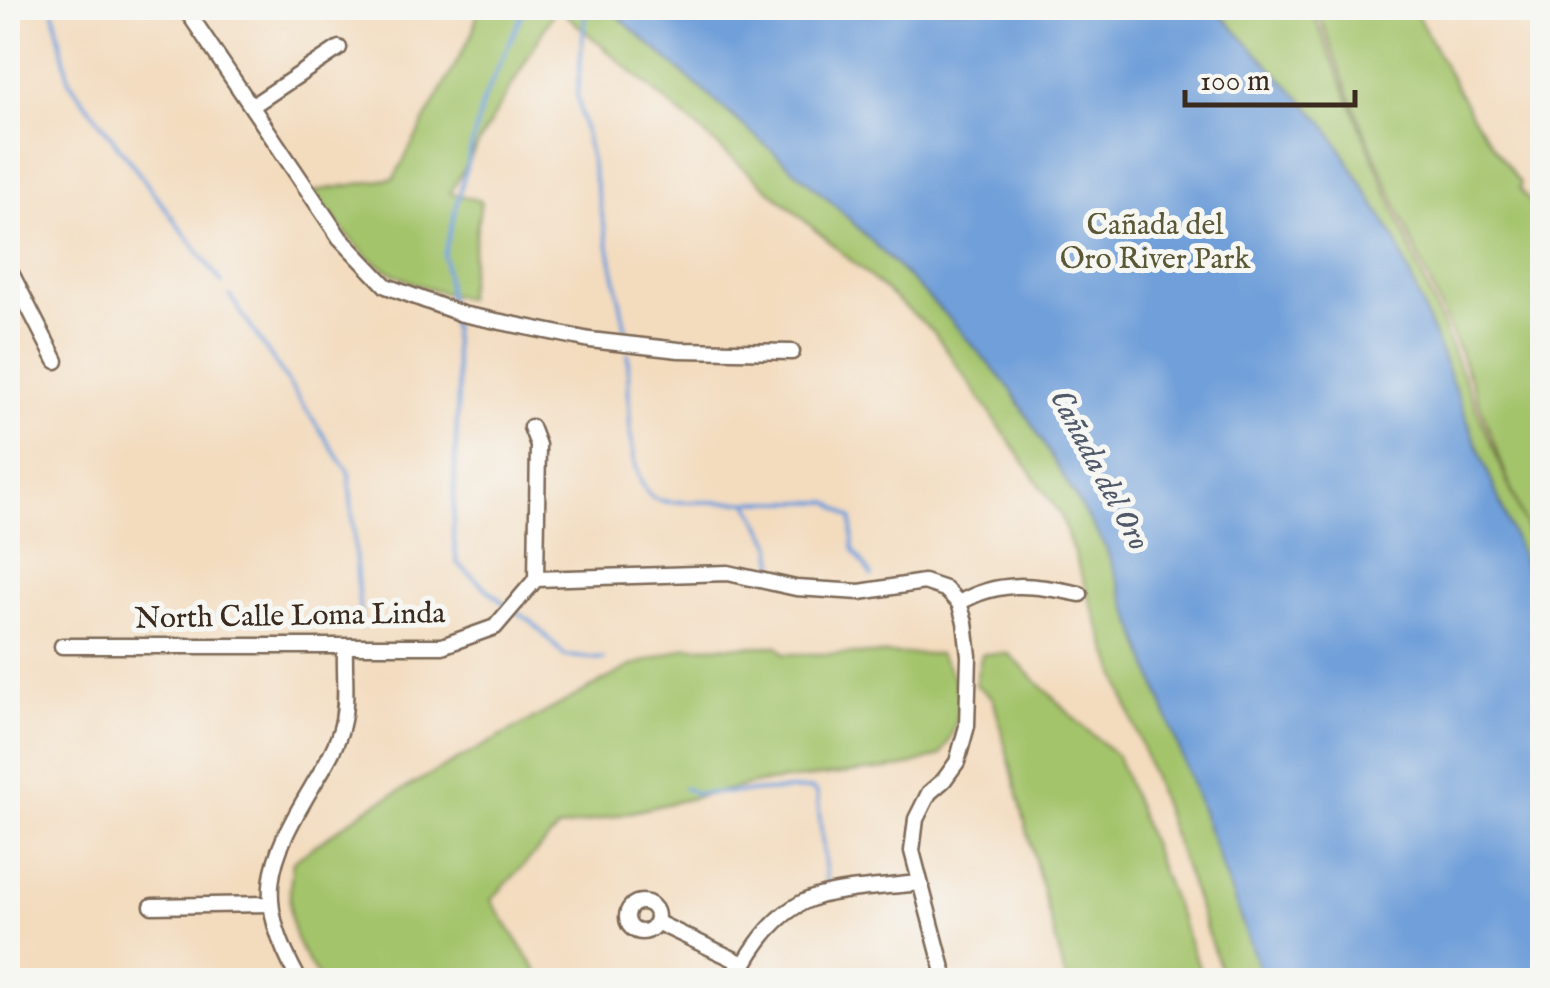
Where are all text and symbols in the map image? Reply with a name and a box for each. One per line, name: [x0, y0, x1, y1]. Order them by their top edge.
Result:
scale bar: [1185, 45, 1355, 107]
text: 100 m: [1200, 63, 1270, 101]
park label: Cañada del Oro River Park: [1060, 207, 1251, 279]
water label: Cañada del Oro: [1039, 383, 1158, 558]
street label: North Calle Loma Linda: [134, 595, 446, 639]

